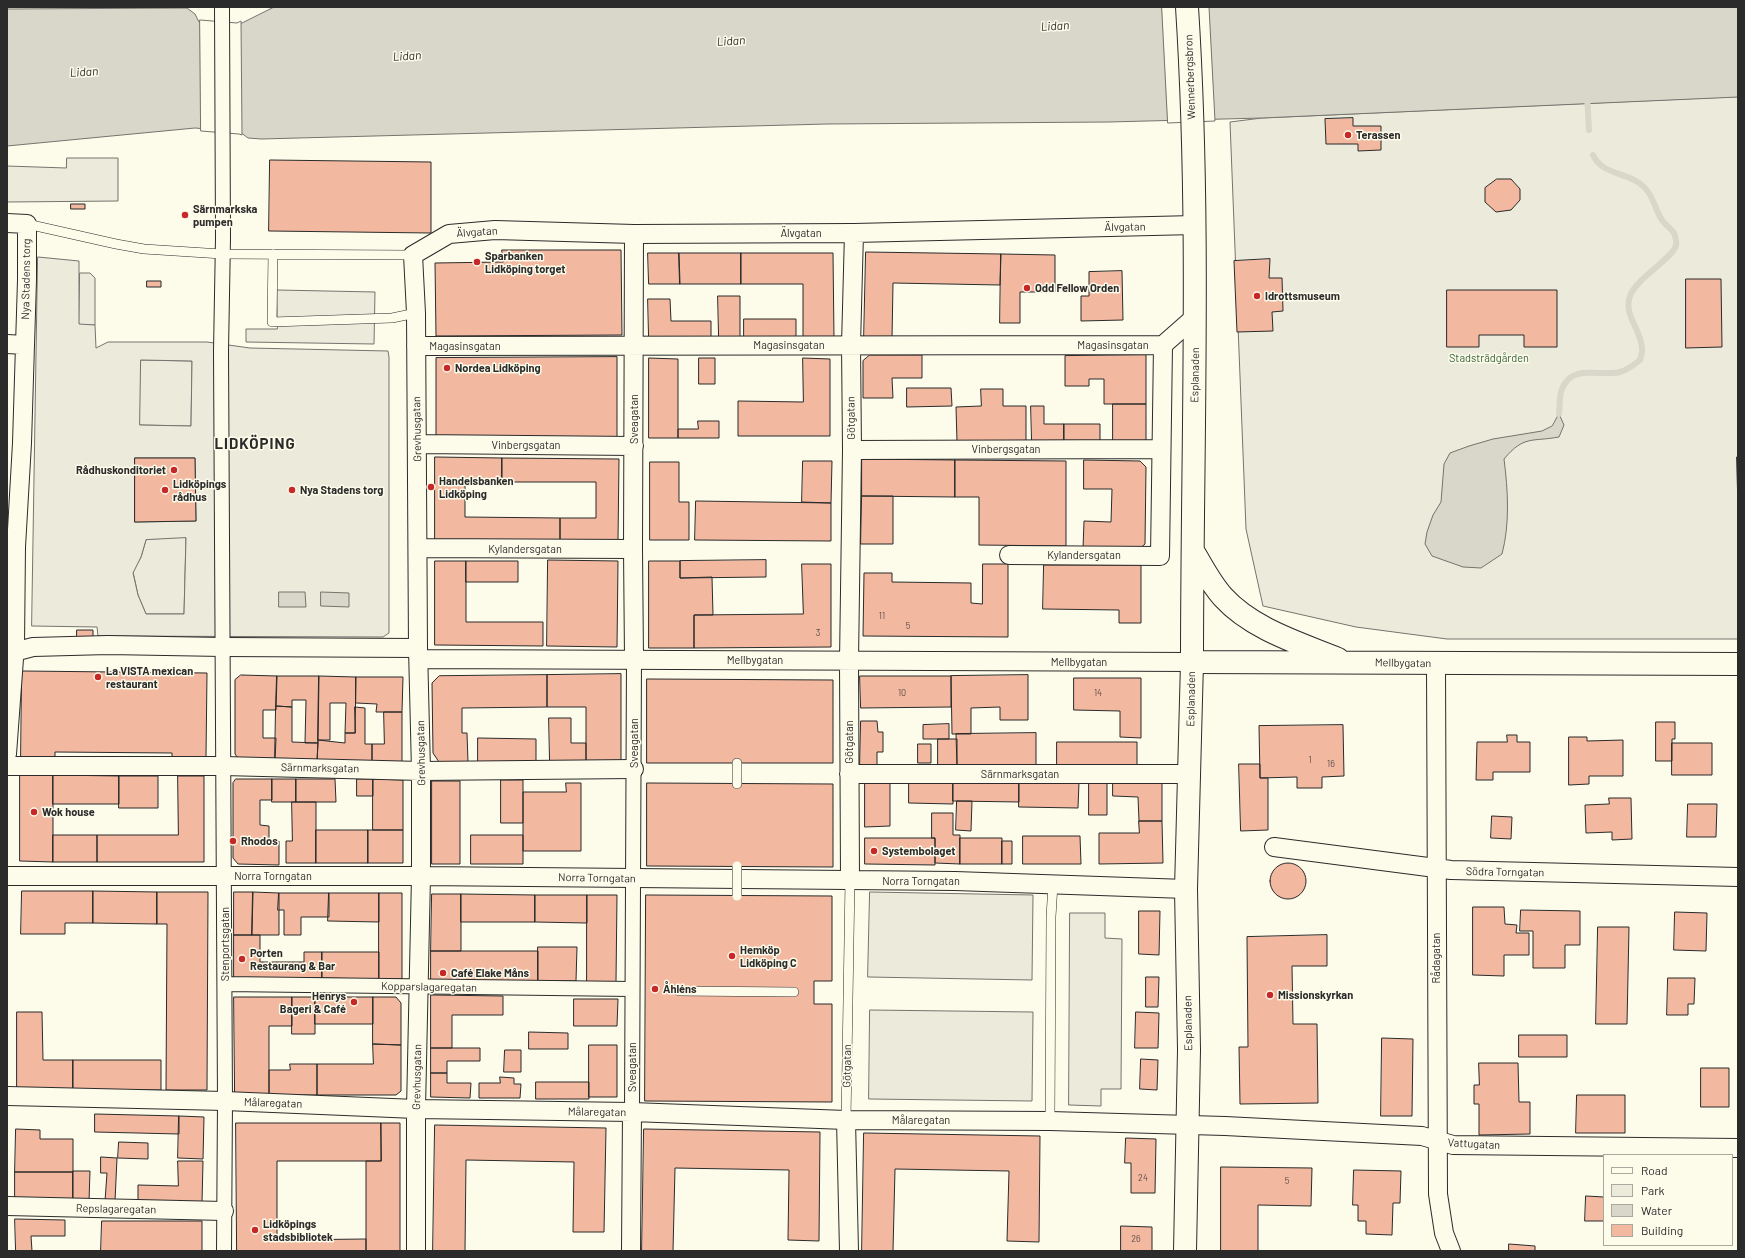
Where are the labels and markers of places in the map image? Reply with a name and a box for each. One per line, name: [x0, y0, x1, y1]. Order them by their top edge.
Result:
place label: Terassen: [1356, 128, 1400, 142]
marker: Terassen: [1343, 130, 1353, 140]
place label: Särnmarkska pumpen: [193, 202, 257, 228]
marker: Särnmarkska pumpen: [180, 210, 190, 220]
place label: Sparbanken Lidköping torget: [485, 249, 565, 275]
marker: Sparbanken Lidköping torget: [472, 257, 482, 267]
place label: Odd Fellow Orden: [1035, 281, 1119, 295]
marker: Odd Fellow Orden: [1022, 283, 1032, 293]
place label: Idrottsmuseum: [1265, 289, 1340, 303]
marker: Idrottsmuseum: [1252, 291, 1262, 301]
place label: Nordea Lidköping: [455, 361, 541, 375]
marker: Nordea Lidköping: [442, 363, 452, 373]
place label: Rådhuskonditoriet: [76, 463, 166, 477]
marker: Rådhuskonditoriet: [169, 465, 179, 475]
place label: Handelsbanken Lidköping: [439, 474, 514, 500]
place label: Lidköpings rådhus: [173, 477, 226, 503]
marker: Handelsbanken Lidköping: [426, 482, 436, 492]
place label: Nya Stadens torg: [300, 483, 383, 497]
marker: Lidköpings rådhus: [160, 485, 170, 495]
marker: Nya Stadens torg: [287, 485, 297, 495]
place label: La VISTA mexican restaurant: [106, 664, 193, 690]
marker: La VISTA mexican restaurant: [93, 672, 103, 682]
place label: Wok house: [42, 805, 95, 819]
marker: Wok house: [29, 807, 39, 817]
place label: Rhodos: [241, 834, 278, 848]
marker: Rhodos: [228, 836, 238, 846]
place label: Systembolaget: [882, 844, 955, 858]
marker: Systembolaget: [869, 846, 879, 856]
place label: Hemköp Lidköping C: [740, 943, 797, 969]
place label: Porten Restaurang & Bar: [250, 946, 335, 972]
marker: Hemköp Lidköping C: [727, 951, 737, 961]
marker: Porten Restaurang & Bar: [237, 954, 247, 964]
place label: Café Elake Måns: [451, 966, 529, 980]
marker: Café Elake Måns: [438, 968, 448, 978]
place label: Åhléns: [663, 982, 697, 996]
marker: Åhléns: [650, 984, 660, 994]
place label: Missionskyrkan: [1278, 988, 1353, 1002]
place label: Henrys Bageri & Café: [280, 989, 346, 1015]
marker: Missionskyrkan: [1265, 990, 1275, 1000]
marker: Henrys Bageri & Café: [349, 997, 359, 1007]
place label: Lidköpings stadsbibliotek: [263, 1217, 333, 1243]
marker: Lidköpings stadsbibliotek: [250, 1225, 260, 1235]

